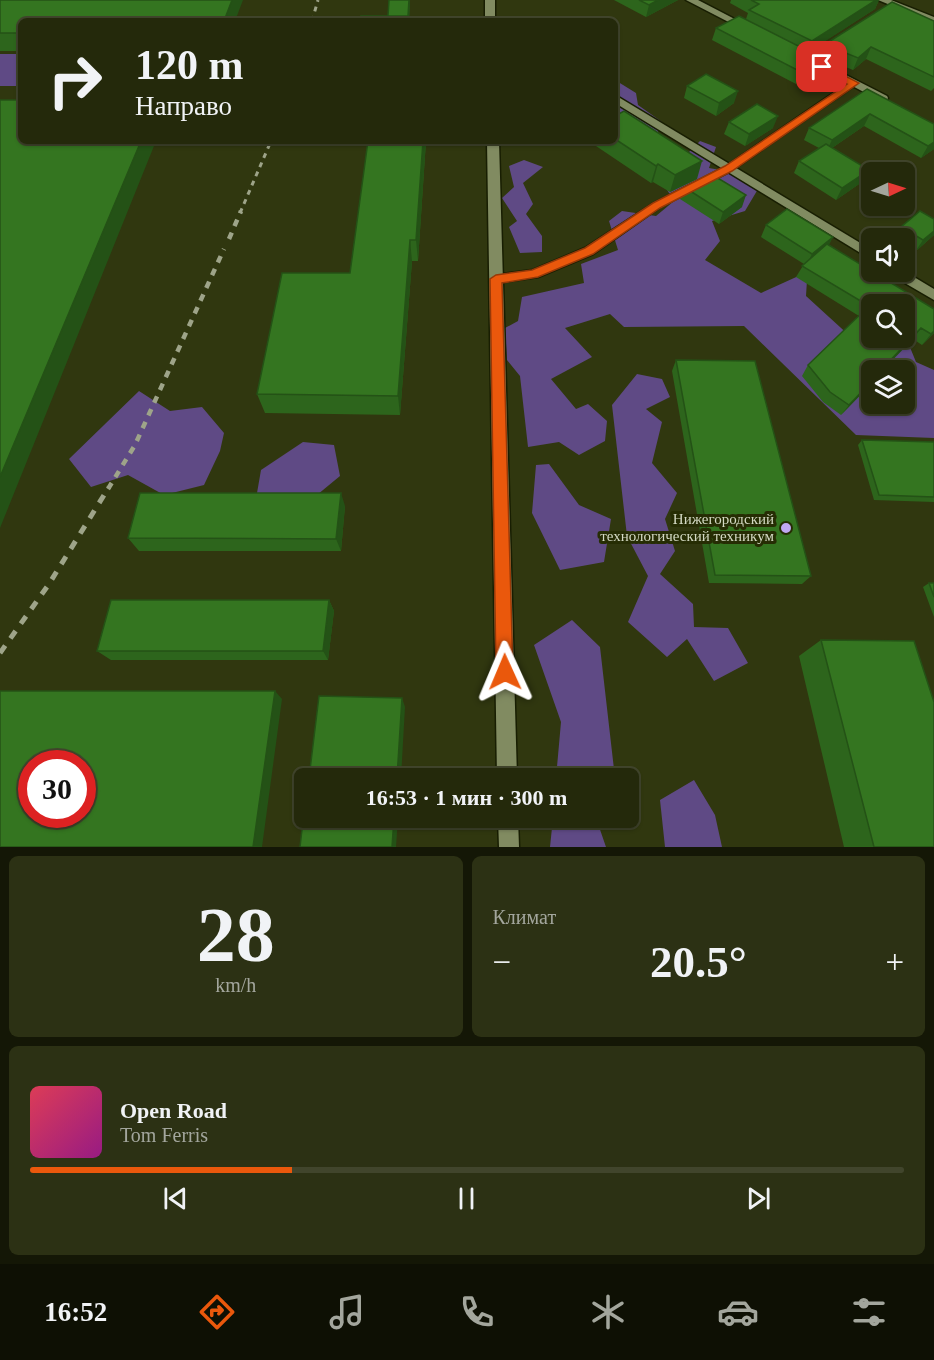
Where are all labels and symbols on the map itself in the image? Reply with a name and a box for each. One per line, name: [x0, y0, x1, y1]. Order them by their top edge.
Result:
pin: [796, 41, 847, 92]
north arrow: [861, 162, 915, 216]
place label: Нижегородский технологический техникум: [600, 511, 775, 544]
marker: Нижегородский технологический техникум: [779, 521, 793, 535]
position arrow: [473, 640, 537, 704]
speed limit sign: 30: [18, 750, 96, 828]

